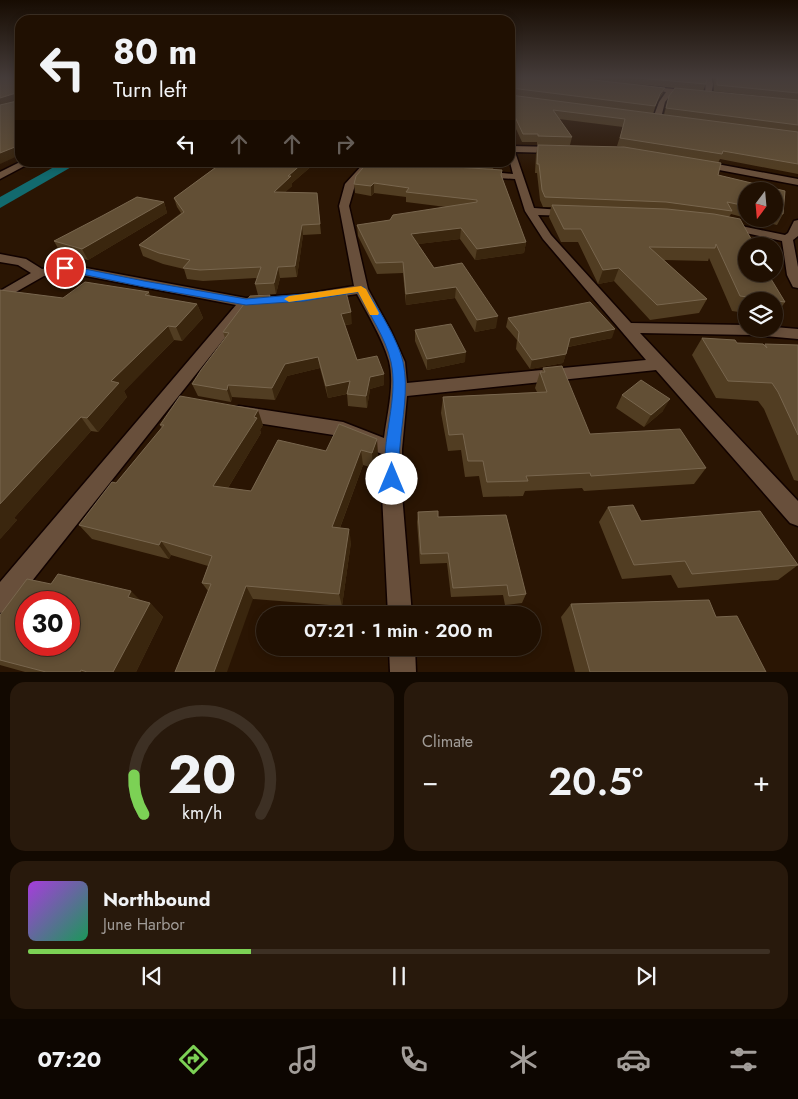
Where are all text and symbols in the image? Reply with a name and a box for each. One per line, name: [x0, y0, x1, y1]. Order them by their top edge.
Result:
text: 80 m: [113, 27, 197, 77]
icon: left: [30, 35, 95, 100]
text: Turn left: [113, 73, 187, 105]
icon: left: [172, 130, 200, 158]
icon: ahead: [225, 130, 253, 158]
icon: ahead: [278, 130, 306, 158]
icon: right: [331, 130, 359, 158]
north arrow: [738, 182, 782, 228]
map controls: [738, 182, 783, 337]
button: search: [738, 237, 783, 282]
pin: [44, 247, 86, 289]
icon: arrive: [51, 254, 79, 282]
button: layers: [738, 292, 783, 337]
position arrow: [365, 452, 417, 504]
speed limit sign: 30: [15, 591, 80, 656]
text: 07:21 · 1 min · 200 m: [304, 617, 493, 644]
text: Climate: [422, 730, 473, 753]
text: 20: [168, 737, 236, 813]
text: 20.5°: [548, 754, 643, 809]
text: −: [422, 761, 439, 802]
text: +: [753, 761, 770, 802]
text: km/h: [182, 800, 222, 826]
text: Northbound: [103, 886, 210, 913]
text: June Harbor: [103, 913, 185, 936]
icon: previous: [138, 962, 166, 990]
icon: pause: [385, 962, 413, 990]
icon: next: [632, 962, 660, 990]
icon: directions: [176, 1042, 211, 1077]
icon: music: [286, 1042, 321, 1077]
icon: phone: [396, 1042, 431, 1077]
icon: climate: [506, 1042, 541, 1077]
icon: car: [616, 1042, 651, 1077]
icon: filters: [726, 1042, 761, 1077]
text: 07:20: [37, 1043, 101, 1075]

